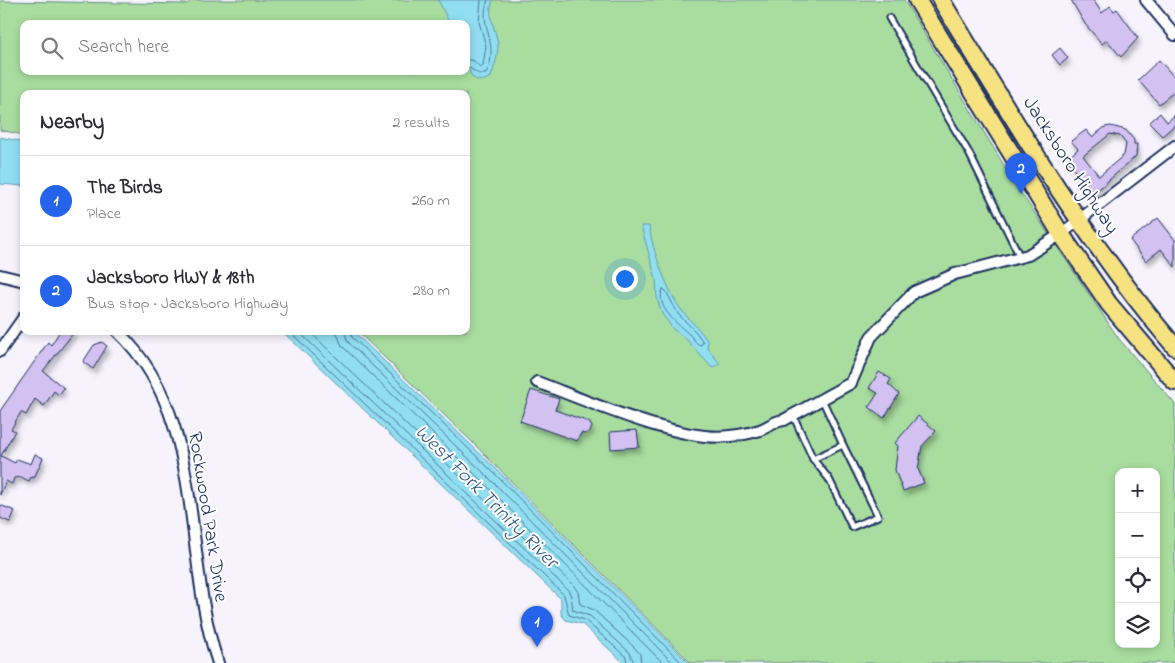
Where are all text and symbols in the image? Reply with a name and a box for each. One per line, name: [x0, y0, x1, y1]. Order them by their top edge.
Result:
search box: [20, 20, 470, 75]
icon: search: [38, 34, 66, 62]
text: Search here: [78, 34, 169, 61]
street label: Jacksboro Highway: [1014, 91, 1125, 241]
text: Nearby: [40, 108, 104, 138]
text: 2 results: [392, 111, 450, 135]
pin: 2: [1005, 153, 1037, 194]
text: The Birds: [87, 175, 163, 202]
text: 1: [53, 189, 59, 213]
text: 260 m: [412, 189, 450, 213]
text: Place: [87, 202, 121, 226]
text: Jacksboro HWY & 18th: [87, 265, 255, 292]
your location: [612, 266, 638, 292]
text: 2: [52, 279, 60, 303]
text: 280 m: [413, 279, 450, 303]
text: Bus stop · Jacksboro Highway: [87, 292, 288, 316]
water label: West Fork Trinity River: [407, 418, 567, 578]
street label: Rockwood Park Drive: [179, 430, 235, 604]
map controls: [1115, 468, 1160, 648]
button: +: [1115, 468, 1160, 513]
button: −: [1115, 513, 1160, 558]
button: locate: [1115, 558, 1160, 603]
button: layers: [1115, 603, 1160, 648]
pin: 1: [521, 606, 553, 647]

